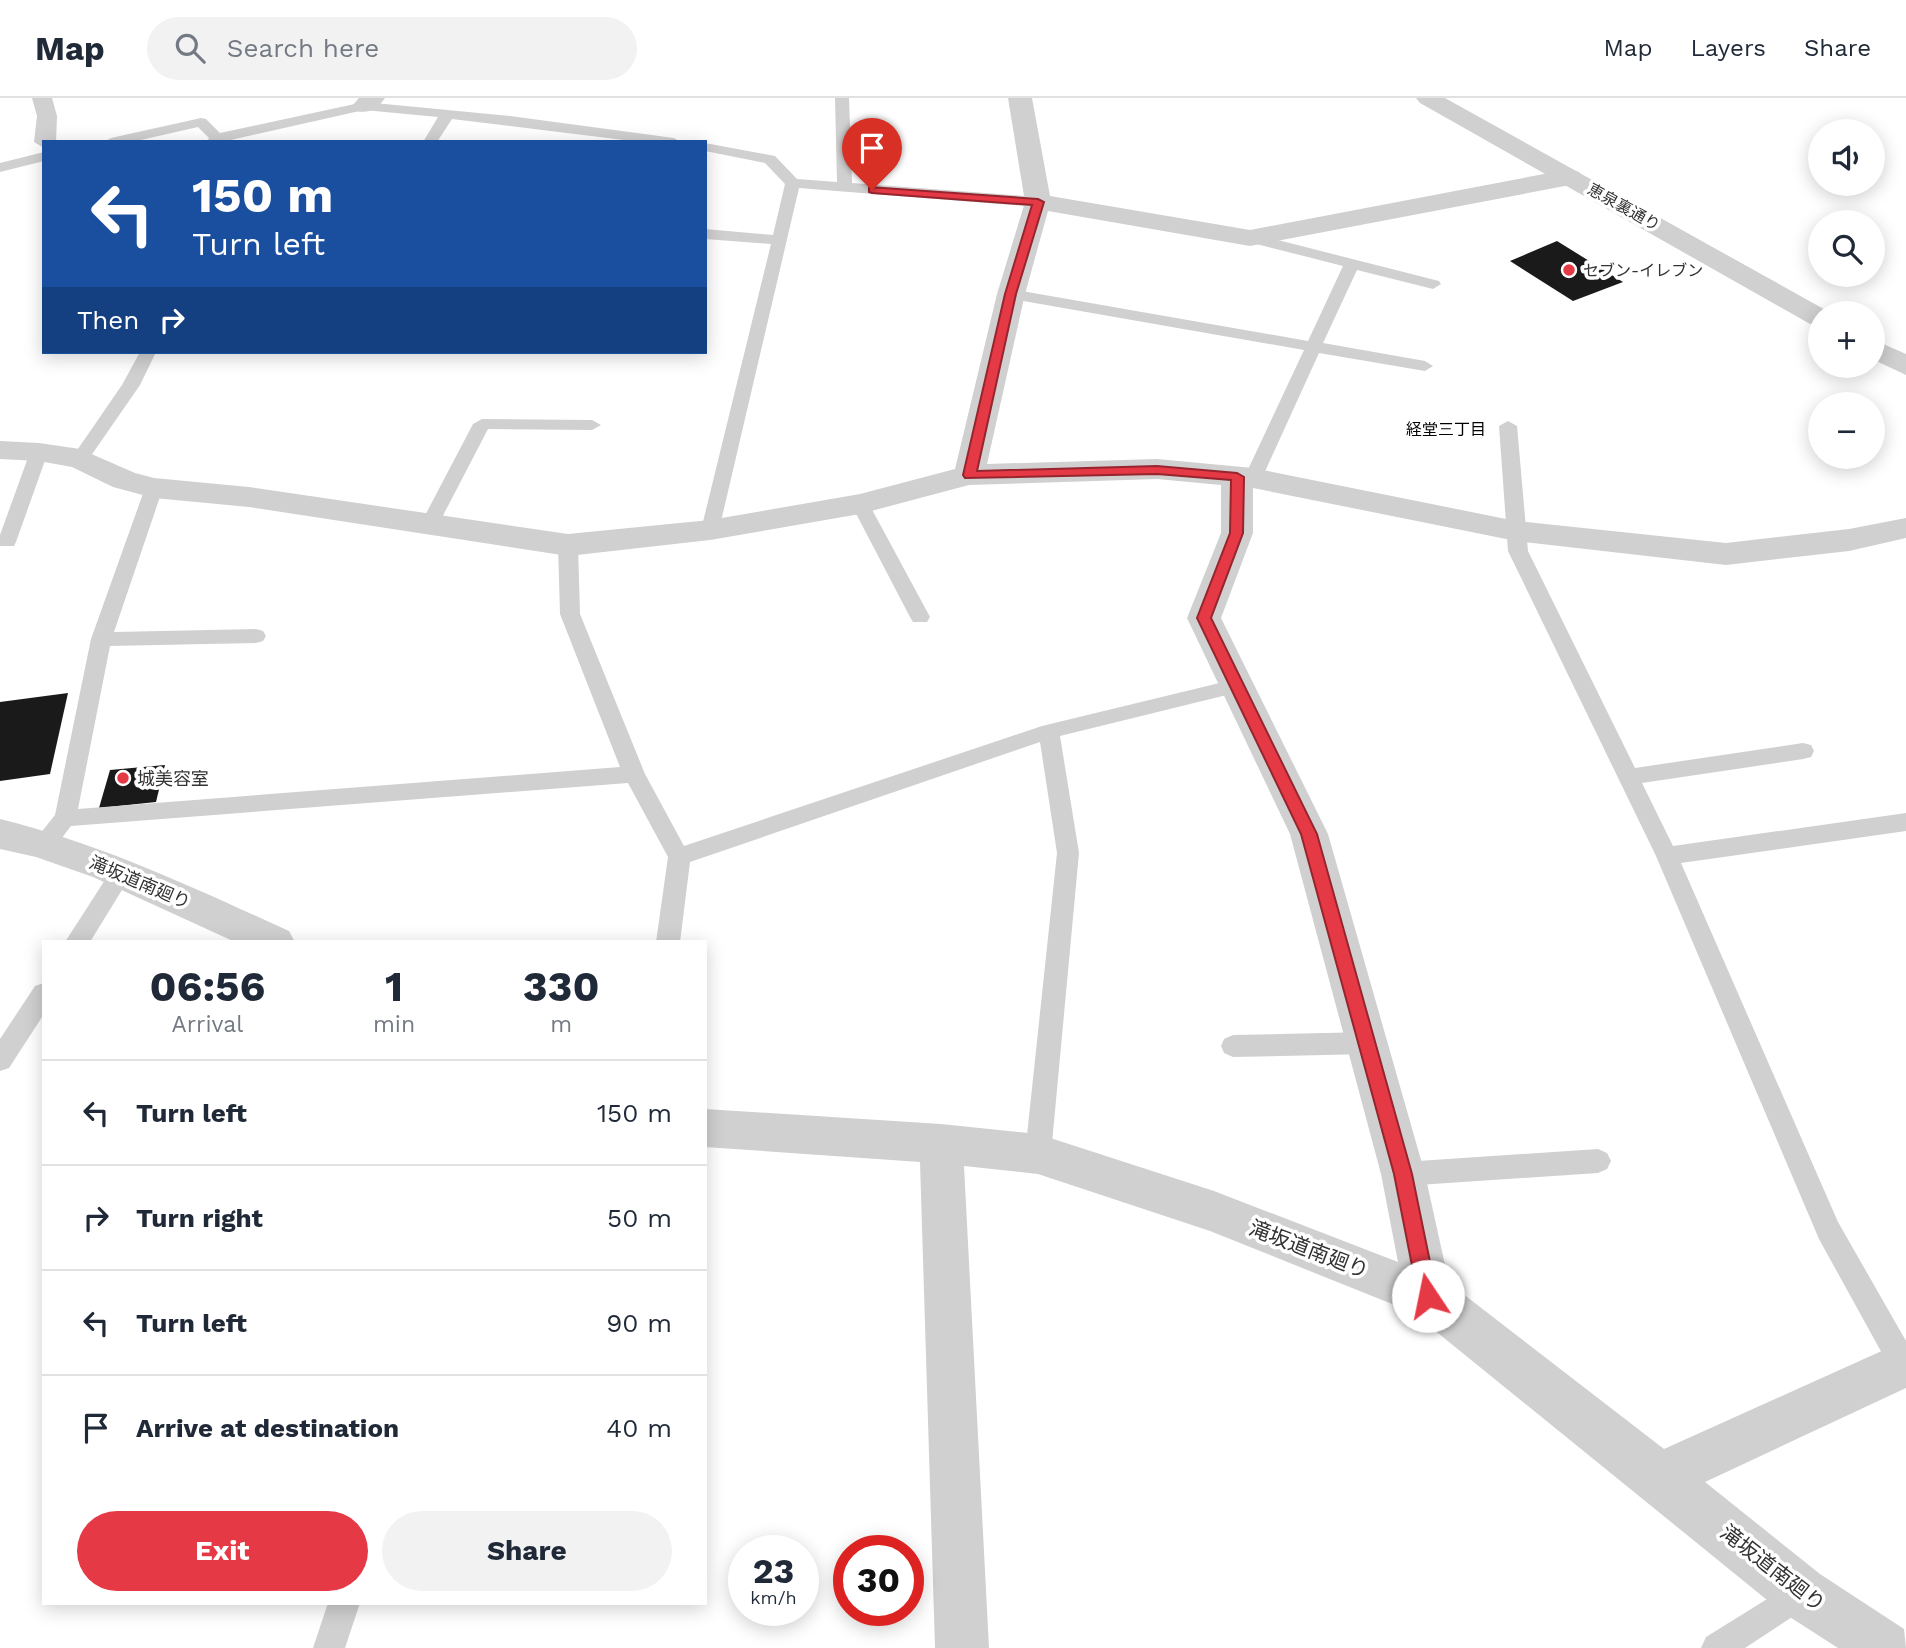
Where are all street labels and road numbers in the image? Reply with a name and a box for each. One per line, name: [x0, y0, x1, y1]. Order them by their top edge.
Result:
street label: 恵泉裏通り: [1584, 179, 1664, 235]
street label: 滝坂道南廻り: [86, 851, 194, 913]
street label: 滝坂道南廻り: [1246, 1215, 1372, 1283]
street label: 滝坂道南廻り: [1716, 1519, 1830, 1617]

